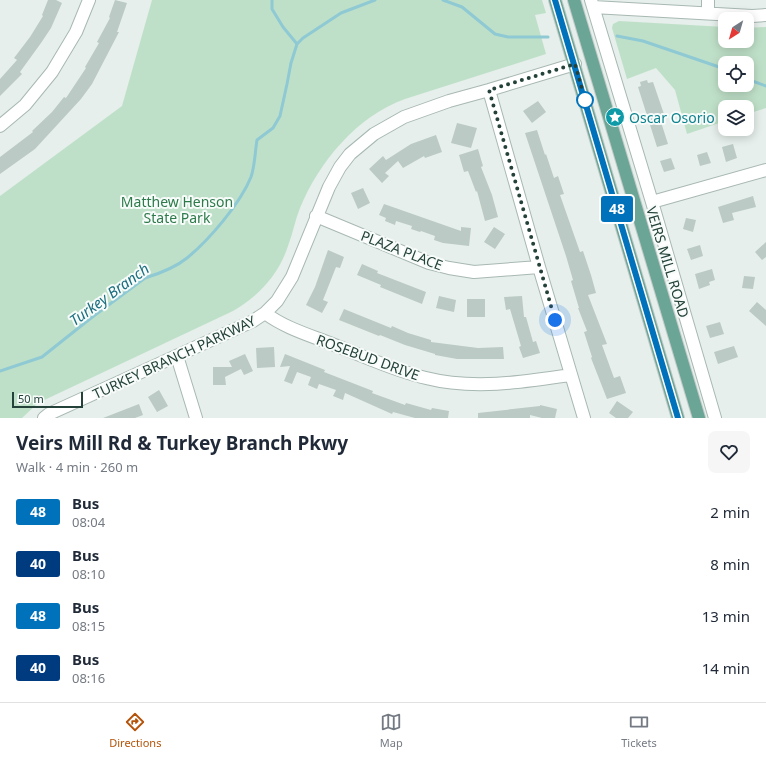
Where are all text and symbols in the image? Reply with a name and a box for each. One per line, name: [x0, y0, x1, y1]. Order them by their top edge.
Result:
north arrow: [718, 12, 754, 48]
map controls: [718, 12, 754, 136]
button: locate: [718, 56, 754, 92]
unlabelled marker: [576, 91, 594, 109]
button: layers: [718, 100, 754, 136]
place icon: Oscar Osorio: [604, 106, 626, 128]
place label: Oscar Osorio: [629, 108, 715, 127]
park label: Matthew Henson State Park: [121, 192, 233, 227]
line badge: 48: [599, 196, 635, 222]
text: 48: [609, 199, 625, 218]
street label: VEIRS MILL ROAD: [642, 204, 694, 320]
street label: PLAZA PLACE: [358, 226, 446, 274]
water label: Turkey Branch: [65, 258, 153, 330]
your location: [545, 310, 565, 330]
street label: TURKEY BRANCH PARKWAY: [90, 311, 259, 403]
street label: ROSEBUD DRIVE: [314, 330, 422, 384]
scale bar: [12, 390, 83, 409]
text: 50 m: [18, 391, 44, 406]
text: Veirs Mill Rd & Turkey Branch Pkwy: [16, 430, 348, 456]
button: heart: [708, 431, 750, 473]
text: Walk · 4 min · 260 m: [16, 458, 138, 476]
text: Bus: [72, 493, 99, 513]
text: 48: [30, 502, 46, 521]
text: 2 min: [710, 502, 750, 522]
text: 08:04: [72, 513, 105, 531]
text: Bus: [72, 545, 99, 565]
text: 40: [30, 554, 46, 573]
text: 8 min: [710, 554, 750, 574]
text: 08:10: [72, 565, 105, 583]
text: Bus: [72, 597, 99, 617]
text: 48: [30, 606, 46, 625]
text: 13 min: [702, 606, 750, 626]
text: 08:15: [72, 617, 105, 635]
text: Bus: [72, 649, 99, 669]
text: 40: [30, 658, 46, 677]
text: 14 min: [702, 658, 750, 678]
text: 08:16: [72, 669, 105, 687]
tab: Directions: [109, 711, 161, 750]
tab: Map: [380, 711, 403, 750]
tab: Tickets: [621, 711, 657, 750]

